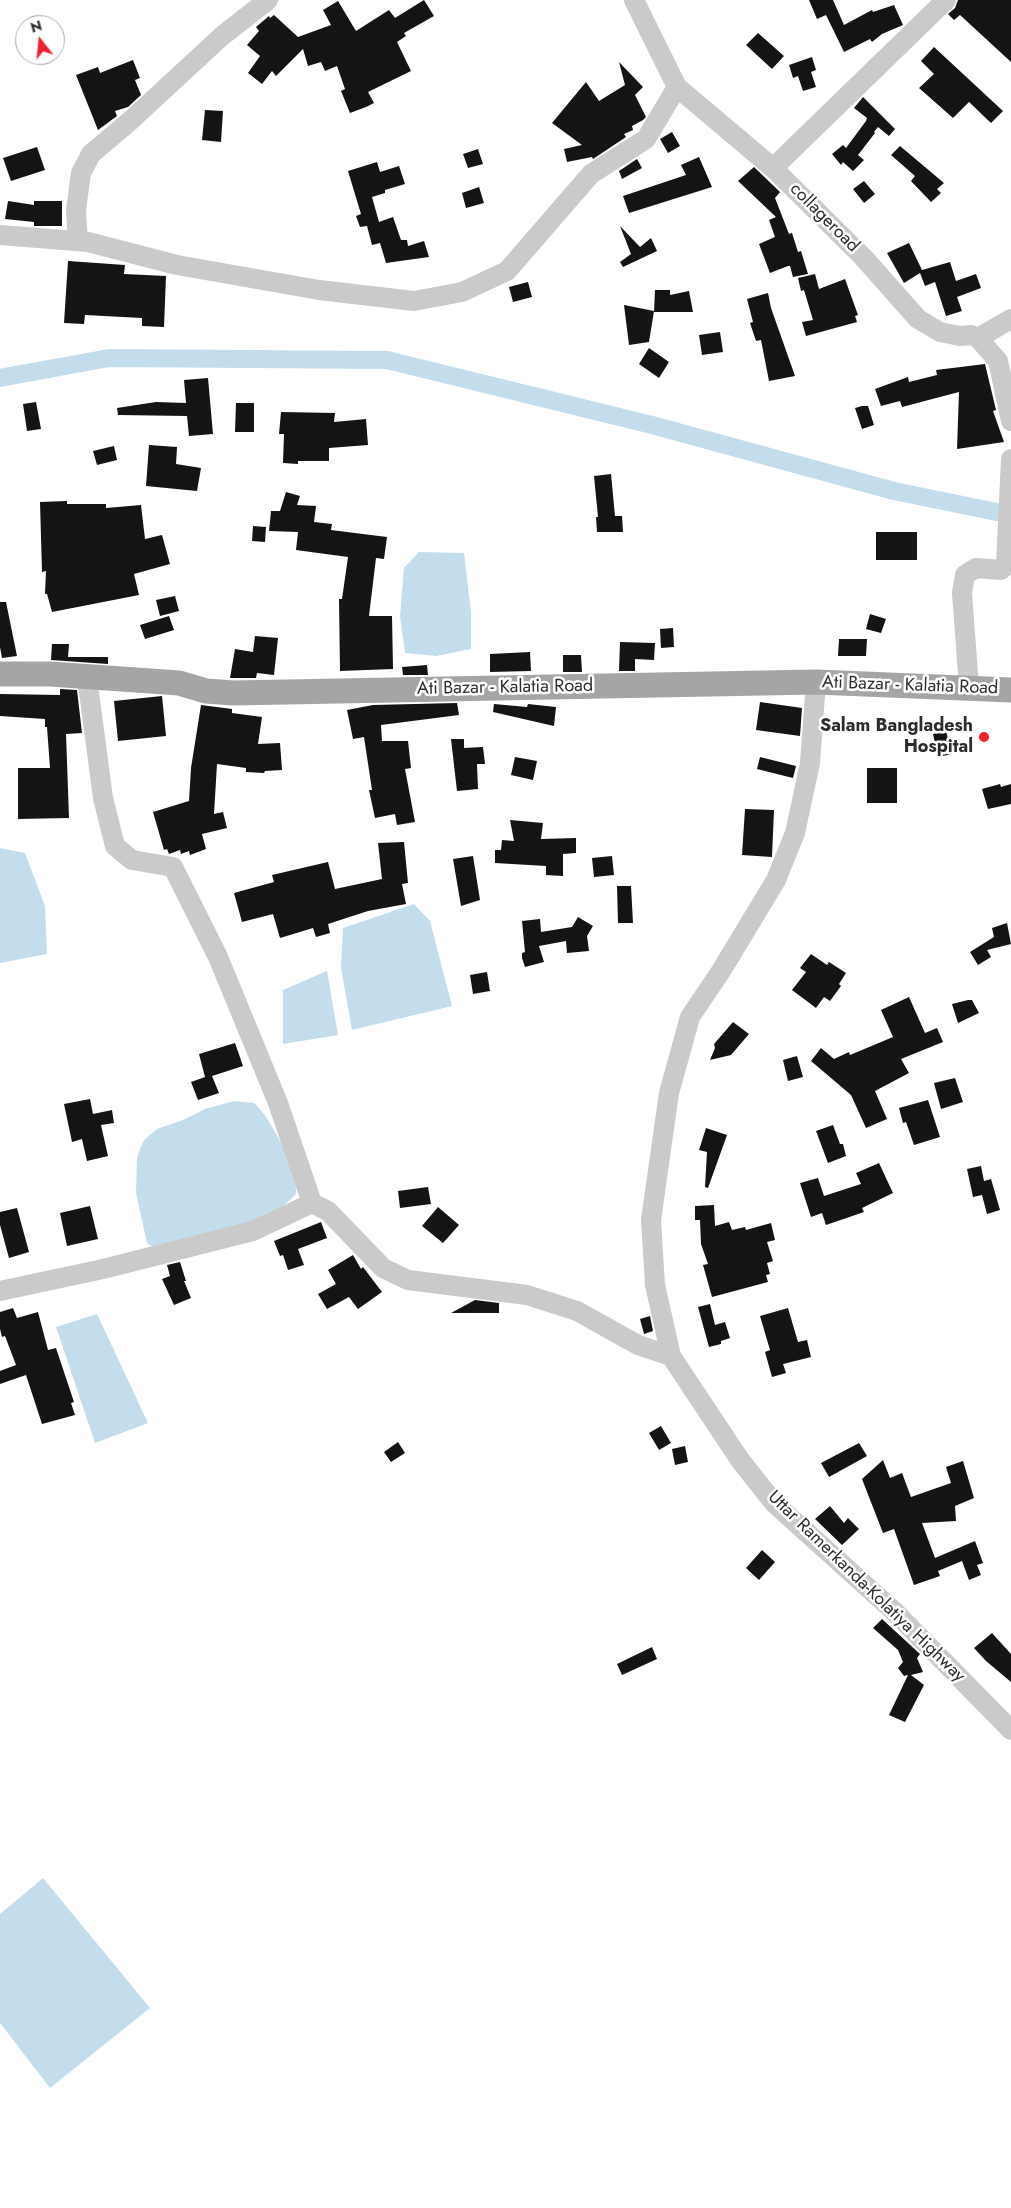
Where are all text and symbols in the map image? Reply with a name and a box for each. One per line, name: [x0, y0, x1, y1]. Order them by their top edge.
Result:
north arrow: [15, 15, 65, 65]
text: N: [28, 15, 44, 38]
street label: collageroad: [785, 179, 863, 257]
street label: Ati Bazar - Kalatia Road: [822, 672, 998, 700]
street label: Ati Bazar - Kalatia Road: [417, 676, 593, 700]
place label: Salam Bangladesh Hospital: [820, 716, 973, 759]
marker: Salam Bangladesh Hospital: [977, 730, 991, 744]
street label: Uttar Ramerkanda-Kolatiya Highway: [763, 1487, 969, 1687]

